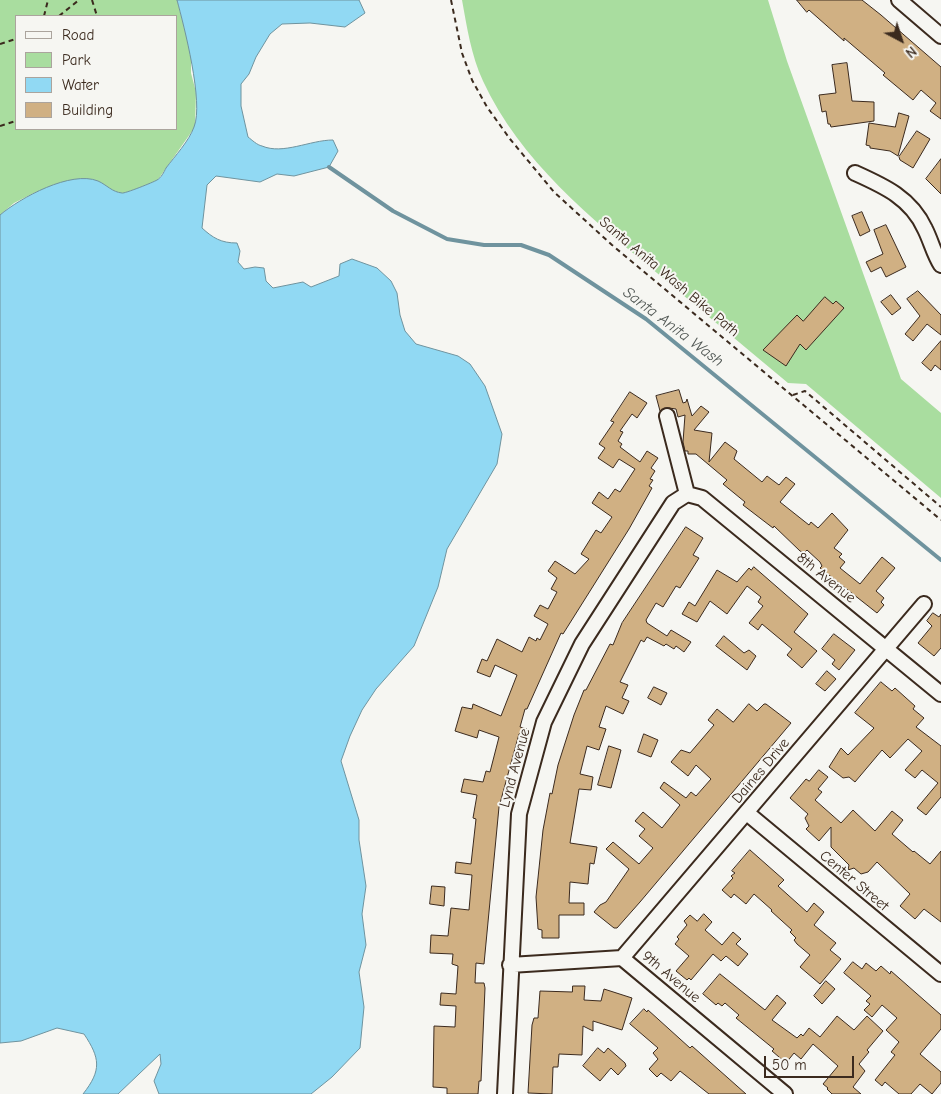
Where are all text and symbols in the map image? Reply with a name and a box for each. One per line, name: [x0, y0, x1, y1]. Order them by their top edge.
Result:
legend: [15, 15, 178, 130]
north arrow: [876, 15, 926, 65]
text: Road: [62, 26, 94, 44]
text: N: [902, 42, 920, 61]
text: Park: [62, 51, 91, 69]
text: Water: [62, 76, 99, 94]
text: Building: [62, 101, 113, 119]
street label: Santa Anita Wash Bike Path: [595, 213, 743, 341]
water label: Santa Anita Wash: [619, 283, 727, 371]
street label: 8th Avenue: [793, 549, 859, 607]
street label: Lynd Avenue: [496, 726, 534, 810]
street label: Daines Drive: [728, 735, 794, 807]
street label: Center Street: [816, 847, 892, 915]
street label: 9th Avenue: [638, 947, 704, 1007]
scale bar: [766, 1046, 856, 1078]
text: 50 m: [772, 1056, 807, 1074]

